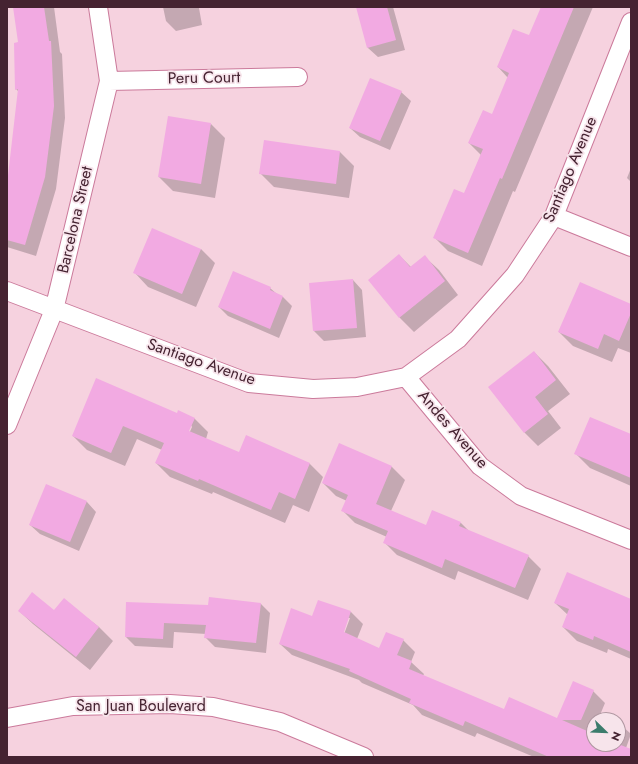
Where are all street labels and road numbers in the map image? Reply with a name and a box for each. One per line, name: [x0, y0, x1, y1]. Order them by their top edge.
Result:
street label: Peru Court: [168, 69, 240, 89]
street label: Santiago Avenue: [540, 114, 602, 226]
street label: Barcelona Street: [54, 165, 98, 275]
street label: Santiago Avenue: [144, 336, 258, 390]
street label: Andes Avenue: [413, 387, 491, 473]
street label: San Juan Boulevard: [76, 697, 206, 717]

